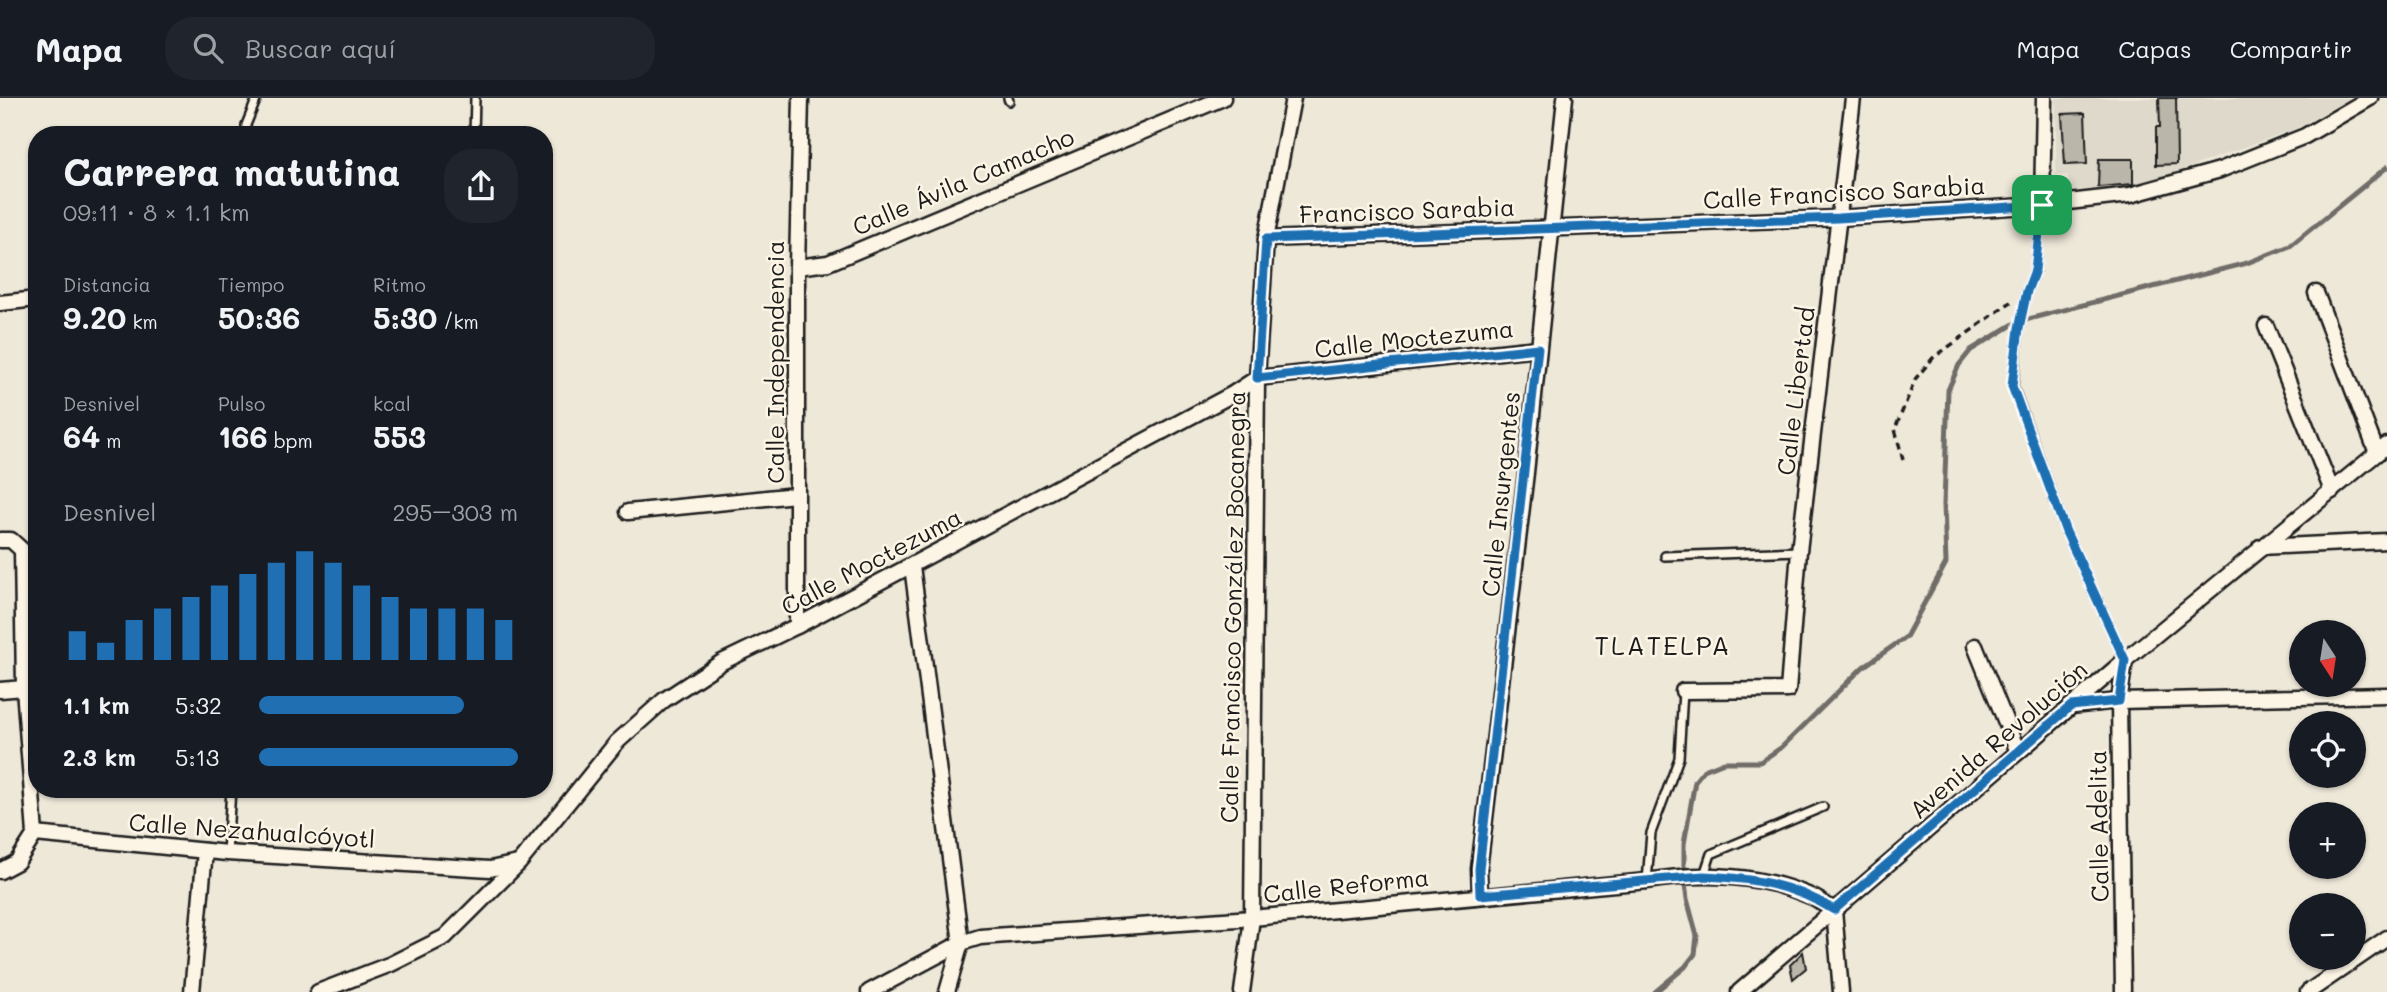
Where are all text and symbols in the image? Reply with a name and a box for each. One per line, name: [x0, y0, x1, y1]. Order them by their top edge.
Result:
search box: [165, 17, 655, 80]
text: Mapa: [35, 27, 123, 70]
icon: search: [189, 29, 227, 67]
text: Buscar aquí: [245, 31, 396, 65]
text: Mapa: [2016, 33, 2080, 64]
text: Capas: [2118, 33, 2192, 64]
text: Compartir: [2230, 33, 2352, 64]
street label: Calle Ávila Camacho: [848, 120, 1078, 242]
text: Carrera matutina: [63, 146, 401, 196]
button: share: [444, 149, 518, 223]
street label: Calle Francisco Sarabia: [1702, 169, 1986, 215]
pin: [2012, 175, 2072, 235]
icon: arrive: [2023, 186, 2061, 224]
street label: Francisco Sarabia: [1299, 191, 1515, 229]
text: 09:11 · 8 × 1.1 km: [63, 197, 250, 227]
street label: Calle Independencia: [759, 240, 790, 484]
text: Distancia: [63, 272, 151, 297]
text: Tiempo: [218, 272, 284, 297]
text: Ritmo: [373, 272, 426, 297]
text: 9.20: [63, 297, 126, 337]
text: 50:36: [218, 297, 300, 337]
text: 5:30: [373, 297, 437, 337]
street label: Calle Libertad: [1769, 305, 1821, 477]
text: km: [126, 309, 158, 334]
text: /km: [437, 309, 479, 334]
street label: Calle Moctezuma: [1313, 312, 1515, 364]
street label: Calle Insurgentes: [1474, 390, 1526, 598]
text: Desnivel: [63, 391, 140, 416]
text: Pulso: [218, 391, 265, 416]
text: kcal: [373, 391, 411, 416]
street label: Calle Francisco González Bocanegra: [1213, 391, 1251, 823]
text: 64: [63, 416, 100, 456]
text: 166: [218, 416, 268, 456]
text: 553: [373, 416, 426, 456]
text: m: [100, 428, 121, 453]
text: bpm: [268, 428, 313, 453]
text: Desnivel: [63, 497, 156, 527]
text: 295–303 m: [393, 497, 518, 527]
street label: Calle Moctezuma: [775, 500, 967, 622]
north arrow: [2289, 620, 2366, 696]
map controls: [2289, 620, 2366, 970]
district label: TLATELPA: [1594, 628, 1732, 662]
street label: Avenida Revolución: [1903, 653, 2093, 825]
text: 1.1 km: [63, 690, 129, 720]
text: 5:32: [175, 690, 222, 720]
button: locate: [2289, 711, 2366, 788]
text: 2.3 km: [63, 742, 136, 772]
text: 5:13: [175, 742, 219, 772]
street label: Calle Adelita: [2081, 750, 2115, 902]
button: +: [2289, 802, 2366, 879]
street label: Calle Nezahualcóyotl: [128, 806, 376, 854]
street label: Calle Reforma: [1262, 861, 1430, 909]
button: −: [2289, 893, 2366, 970]

